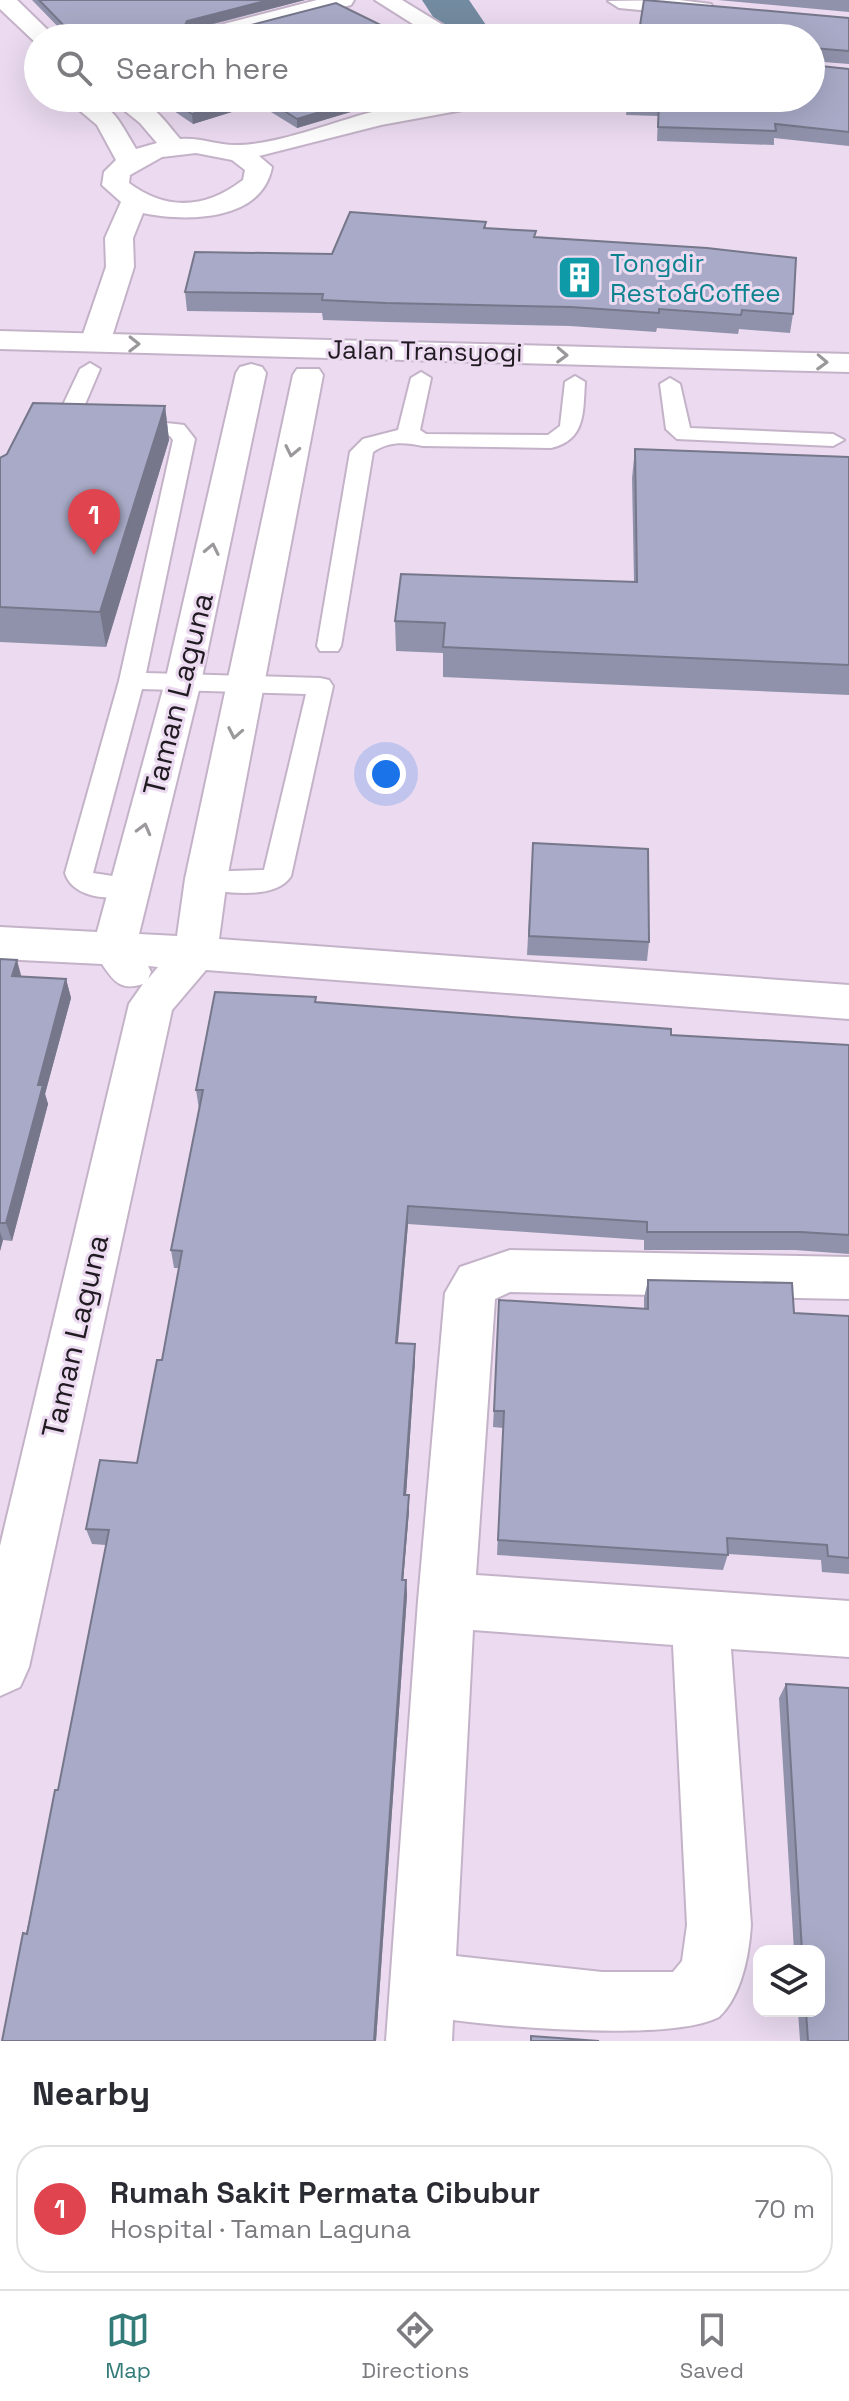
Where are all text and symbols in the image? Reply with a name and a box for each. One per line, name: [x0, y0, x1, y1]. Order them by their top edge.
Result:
search box: [24, 24, 825, 112]
icon: search: [52, 46, 96, 90]
text: Search here: [116, 49, 289, 88]
place label: Tongdir Resto&Coffee: [610, 246, 781, 310]
building icon: Tongdir Resto&Coffee: [555, 254, 603, 302]
street label: Jalan Transyogi: [327, 332, 523, 370]
one-way arrow: [128, 335, 141, 352]
one-way arrow: [556, 346, 569, 363]
one-way arrow: [816, 354, 829, 371]
one-way arrow: [284, 444, 301, 457]
pin: 1: [68, 489, 120, 555]
one-way arrow: [203, 543, 220, 557]
street label: Taman Laguna: [134, 588, 222, 800]
one-way arrow: [227, 727, 244, 740]
your location: [366, 754, 406, 794]
one-way arrow: [135, 823, 152, 837]
street label: Taman Laguna: [33, 1230, 117, 1442]
map controls: [753, 1945, 825, 2017]
button: layers: [753, 1945, 825, 2017]
text: Nearby: [32, 2072, 150, 2115]
text: Rumah Sakit Permata Cibubur: [110, 2173, 540, 2212]
text: 1: [54, 2192, 66, 2226]
text: 70 m: [755, 2192, 815, 2226]
text: Hospital · Taman Laguna: [110, 2212, 411, 2246]
tab: Map: [105, 2308, 151, 2384]
tab: Directions: [361, 2308, 469, 2384]
tab: Saved: [680, 2308, 744, 2384]

